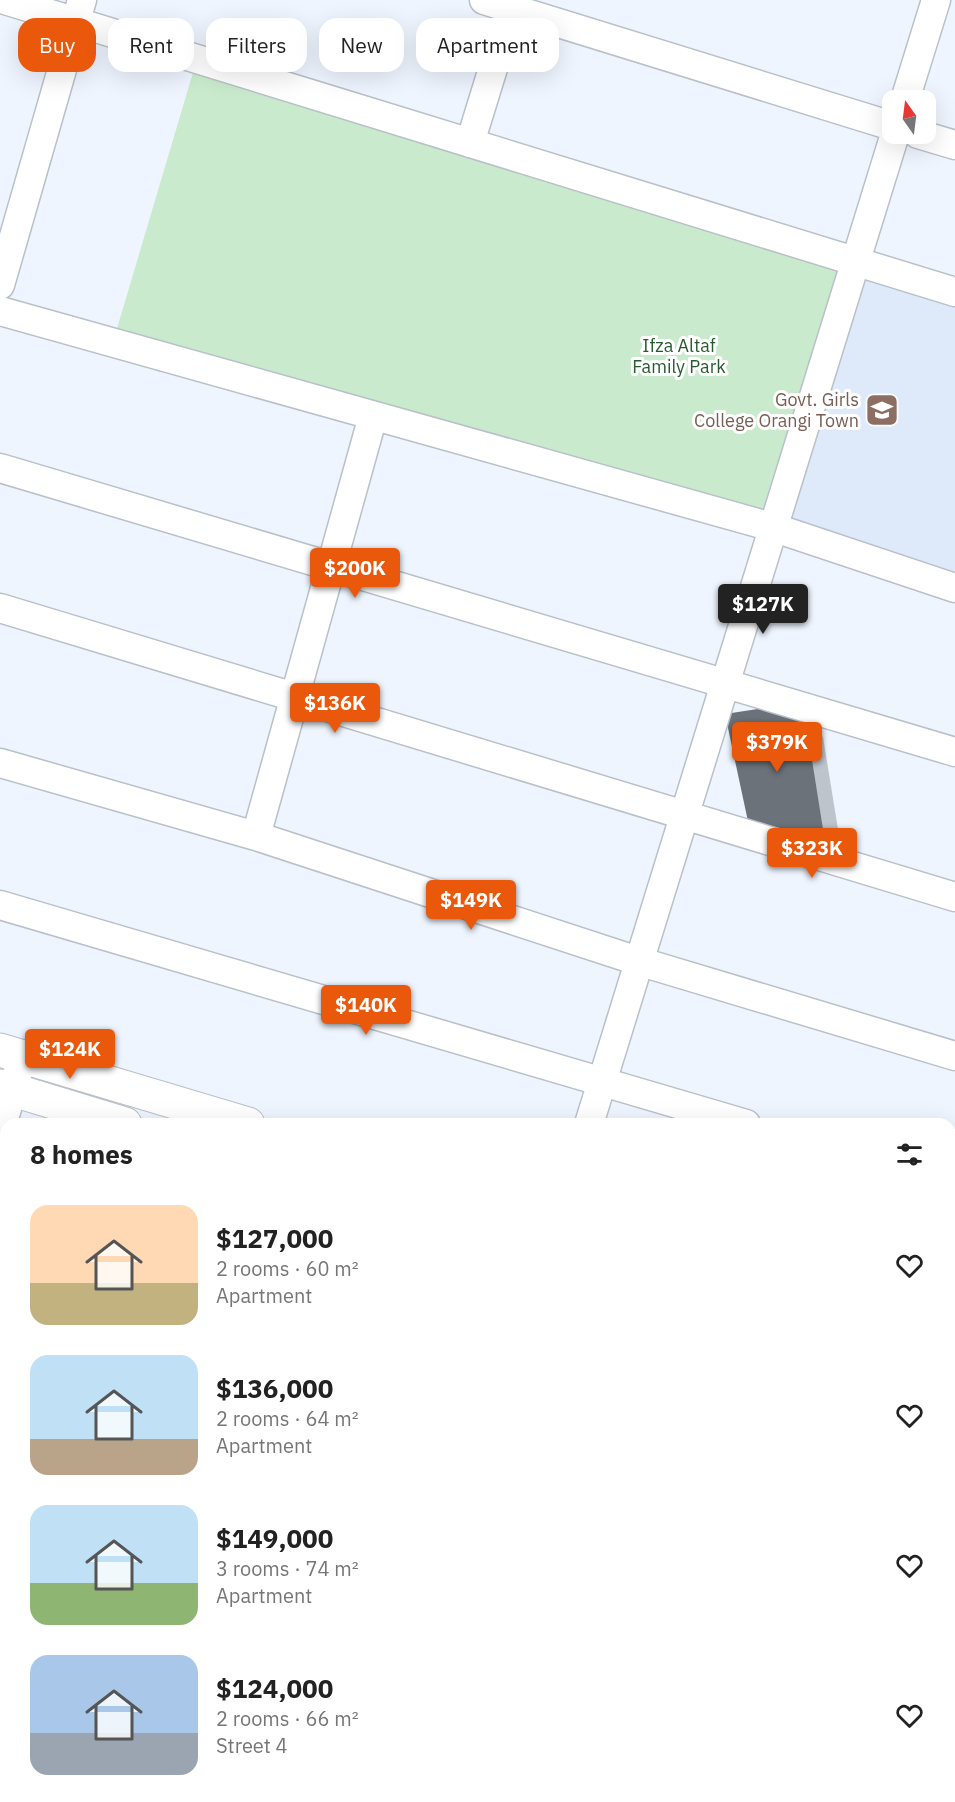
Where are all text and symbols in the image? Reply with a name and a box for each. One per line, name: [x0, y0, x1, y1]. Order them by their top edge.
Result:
chip: Buy: [18, 18, 96, 72]
chip: Rent: [108, 18, 194, 72]
chip: Filters: [206, 18, 307, 72]
chip: New: [319, 18, 404, 72]
chip: Apartment: [416, 18, 559, 72]
north arrow: [882, 90, 936, 144]
map controls: [882, 90, 936, 144]
park label: Ifza Altaf Family Park: [632, 334, 726, 378]
place label: Govt. Girls College Orangi Town: [694, 388, 859, 432]
school or university icon: Govt. Girls College Orangi Town: [864, 392, 900, 428]
pin: $200K: [313, 548, 397, 599]
text: $200K: [324, 554, 386, 581]
pin: $127K: [721, 584, 805, 635]
text: $127K: [732, 590, 794, 617]
pin: $136K: [293, 683, 377, 734]
text: $136K: [304, 689, 366, 716]
pin: $379K: [735, 722, 819, 773]
text: $379K: [746, 728, 808, 755]
pin: $323K: [770, 828, 854, 879]
text: $323K: [781, 834, 843, 861]
pin: $149K: [429, 880, 513, 931]
text: $149K: [440, 886, 502, 913]
pin: $140K: [324, 985, 408, 1036]
text: $140K: [335, 991, 397, 1018]
pin: $124K: [28, 1029, 112, 1080]
text: $124K: [39, 1035, 101, 1062]
text: 8 homes: [30, 1137, 133, 1171]
icon: filters: [893, 1138, 926, 1171]
text: $127,000: [216, 1221, 333, 1255]
icon: home: [78, 1229, 150, 1301]
icon: heart: [893, 1249, 926, 1282]
text: 2 rooms · 60 m²: [216, 1255, 359, 1282]
text: Apartment: [216, 1282, 312, 1309]
text: $136,000: [216, 1371, 333, 1405]
icon: home: [78, 1379, 150, 1451]
icon: heart: [893, 1399, 926, 1432]
text: 2 rooms · 64 m²: [216, 1405, 359, 1432]
text: Apartment: [216, 1432, 312, 1459]
text: $149,000: [216, 1521, 333, 1555]
icon: home: [78, 1529, 150, 1601]
icon: heart: [893, 1549, 926, 1582]
text: 3 rooms · 74 m²: [216, 1555, 359, 1582]
text: Apartment: [216, 1582, 312, 1609]
text: $124,000: [216, 1671, 333, 1705]
icon: home: [78, 1679, 150, 1751]
icon: heart: [893, 1699, 926, 1732]
text: 2 rooms · 66 m²: [216, 1705, 359, 1732]
text: Street 4: [216, 1732, 288, 1759]

